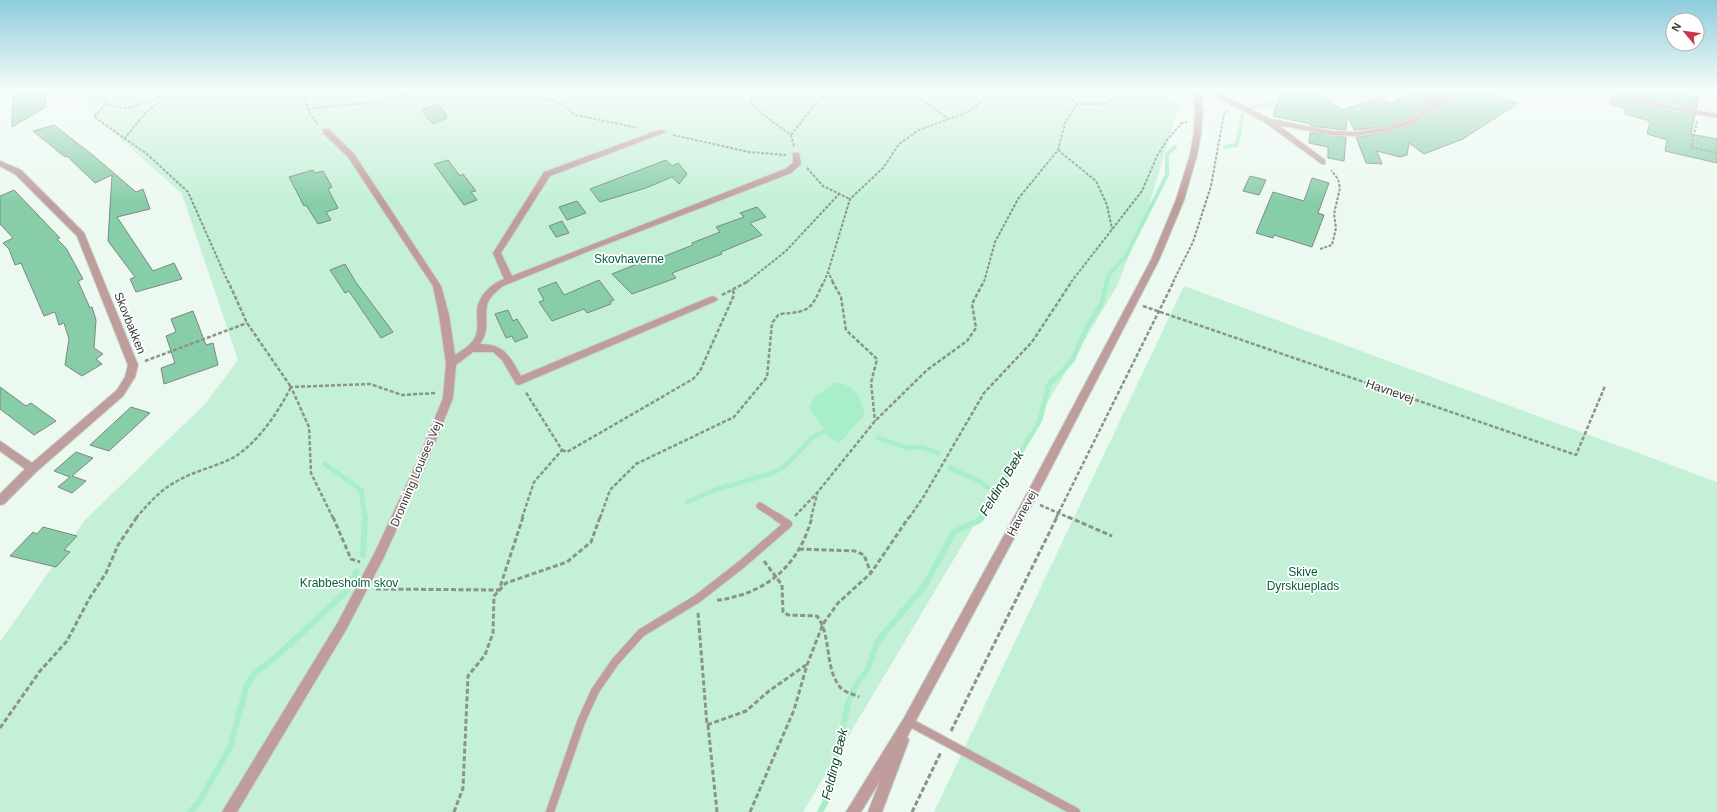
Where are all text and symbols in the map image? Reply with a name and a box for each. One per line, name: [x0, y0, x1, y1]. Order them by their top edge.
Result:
north arrow: [1665, 12, 1705, 52]
text: N: [1669, 21, 1683, 34]
park label: Skovhaverne: [594, 252, 664, 266]
street label: Skovbakken: [111, 290, 149, 356]
street label: Havnevej: [1364, 376, 1416, 406]
street label: Dronning Louises Vej: [387, 419, 445, 529]
water label: Felding Bæk: [976, 447, 1027, 518]
street label: Havnevej: [1004, 488, 1040, 538]
park label: Skive Dyrskueplads: [1267, 565, 1339, 593]
park label: Krabbesholm skov: [300, 576, 398, 590]
water label: Felding Bæk: [818, 725, 851, 801]

